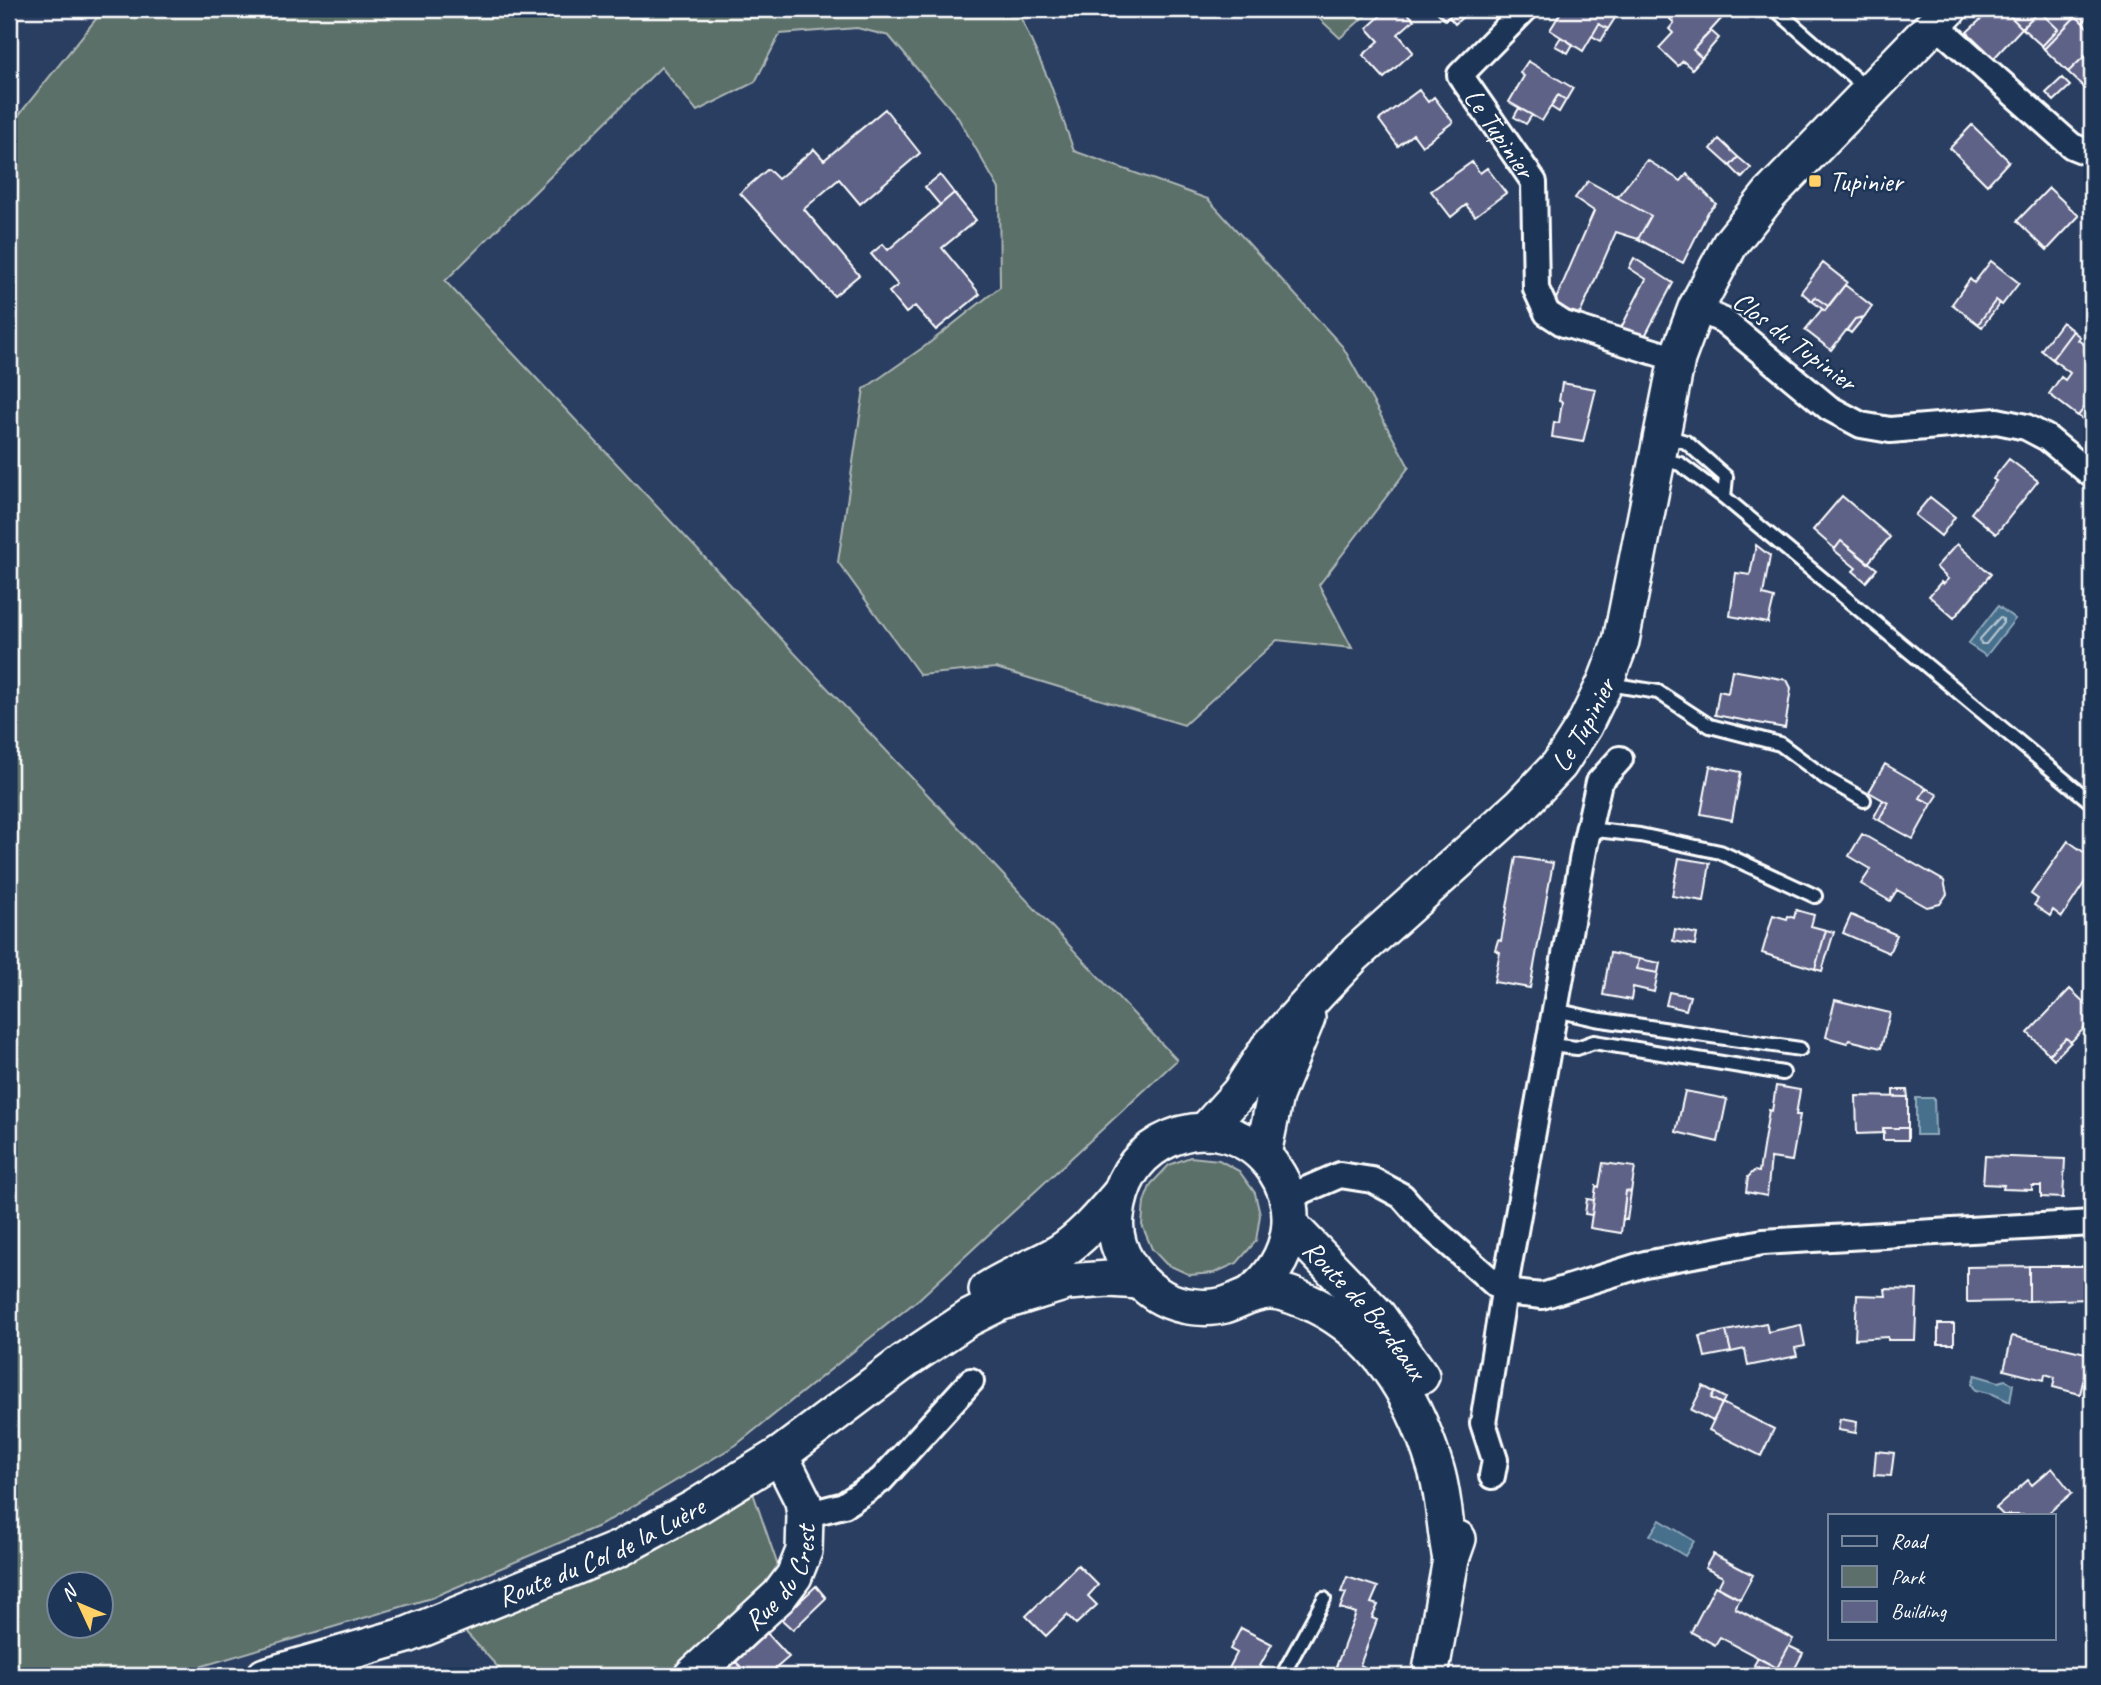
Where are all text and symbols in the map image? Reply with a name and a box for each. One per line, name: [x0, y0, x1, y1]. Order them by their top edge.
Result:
street label: Le Tupinier: [1457, 81, 1544, 186]
place label: Tupinier: [1829, 164, 1904, 199]
marker: Tupinier: [1807, 173, 1823, 189]
street label: Clos du Tupinier: [1726, 283, 1865, 400]
street label: Le Tupinier: [1542, 670, 1623, 777]
street label: Route de Bordeaux: [1296, 1232, 1437, 1388]
street label: Route du Col de la Luère: [492, 1488, 713, 1614]
legend: [1828, 1514, 2056, 1640]
street label: Rue du Crest: [736, 1522, 822, 1637]
text: Road: [1891, 1528, 1930, 1554]
text: Park: [1891, 1564, 1926, 1590]
north arrow: [46, 1570, 116, 1640]
text: N: [56, 1579, 83, 1606]
text: Building: [1891, 1598, 1948, 1624]

